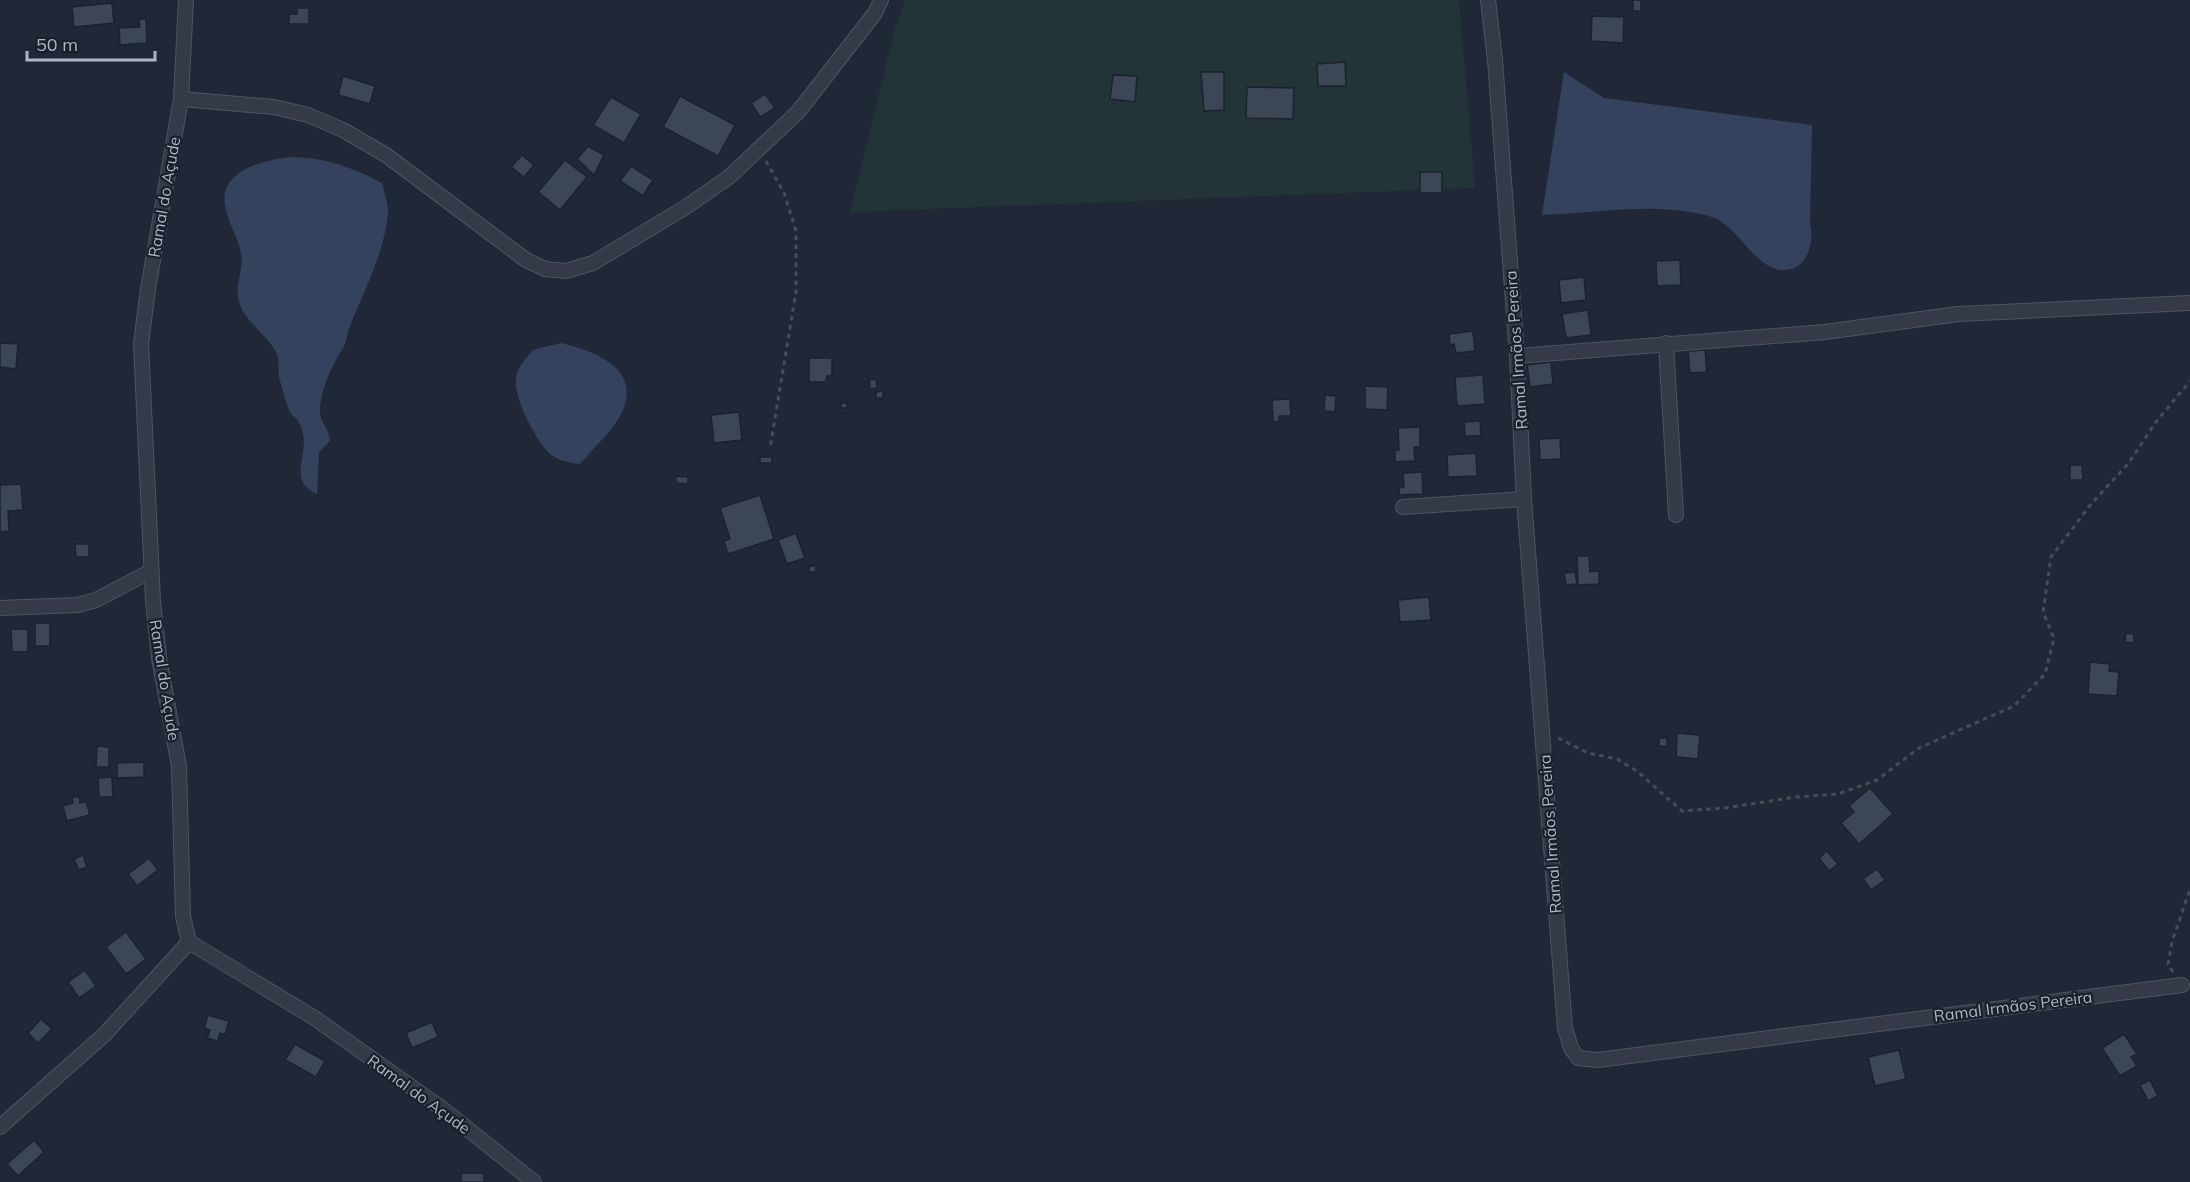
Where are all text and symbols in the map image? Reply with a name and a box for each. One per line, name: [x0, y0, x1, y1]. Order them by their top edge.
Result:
scale bar: [27, 24, 154, 62]
text: 50 m: [36, 33, 78, 56]
street label: Ramal do Açude: [144, 135, 184, 259]
street label: Ramal Irmãos Pereira: [1500, 270, 1532, 430]
street label: Ramal do Açude: [146, 618, 184, 742]
street label: Ramal Irmãos Pereira: [1534, 754, 1566, 914]
street label: Ramal Irmãos Pereira: [1933, 986, 2093, 1026]
street label: Ramal do Açude: [364, 1050, 474, 1138]

